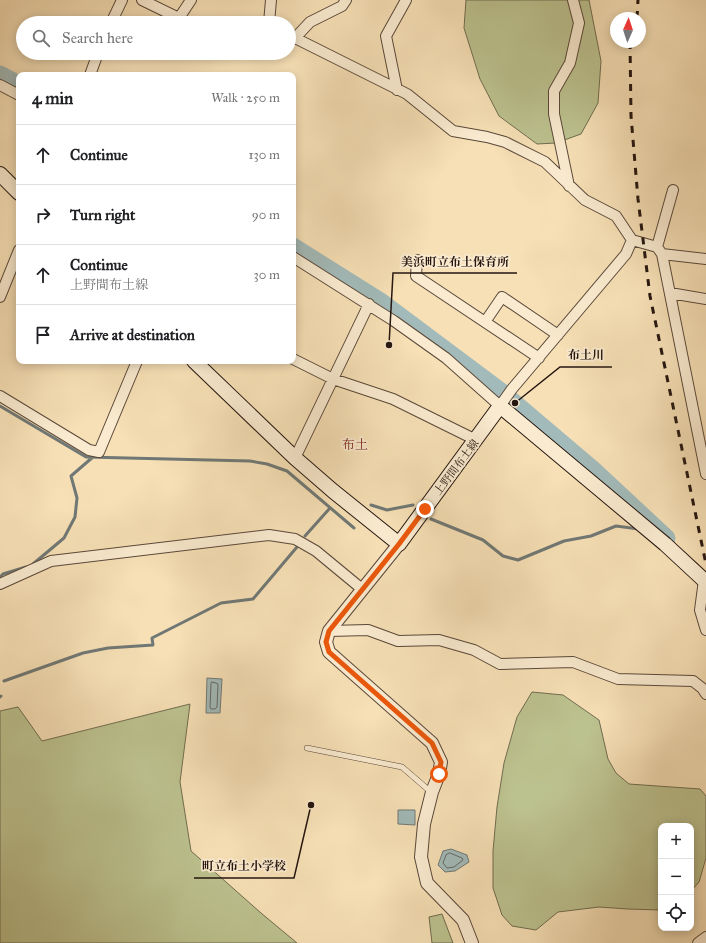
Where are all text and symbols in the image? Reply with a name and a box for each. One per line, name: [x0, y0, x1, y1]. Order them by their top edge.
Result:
north arrow: [610, 12, 646, 48]
search box: [16, 16, 296, 60]
icon: search: [30, 27, 52, 49]
text: Search here: [62, 29, 133, 47]
text: 4 min: [32, 88, 73, 109]
text: Walk · 250 m: [211, 90, 280, 106]
icon: ahead: [32, 144, 54, 166]
text: Continue: [70, 146, 128, 164]
text: 130 m: [248, 147, 280, 163]
icon: right: [32, 204, 54, 226]
text: Turn right: [70, 206, 135, 224]
text: 90 m: [252, 207, 280, 223]
callout: 美浜町立布土保育所: [393, 249, 517, 273]
text: 美浜町立布土保育所: [401, 255, 509, 269]
text: Continue: [70, 256, 128, 274]
icon: ahead: [32, 264, 54, 286]
text: 30 m: [254, 267, 280, 283]
text: 上野間布土線: [70, 277, 148, 293]
icon: arrive: [32, 324, 54, 346]
text: Arrive at destination: [70, 326, 195, 344]
callout: 布土川: [560, 343, 612, 367]
text: 布土川: [568, 348, 604, 362]
district label: 布土: [342, 437, 368, 453]
street label: 上野間布土線: [431, 437, 481, 498]
route end: [416, 500, 434, 518]
route start: [430, 765, 448, 783]
map controls: [658, 823, 694, 931]
button: +: [658, 823, 694, 859]
callout: 町立布土小学校: [194, 854, 294, 878]
text: 町立布土小学校: [202, 859, 286, 873]
button: −: [658, 859, 694, 895]
button: locate: [658, 895, 694, 931]

